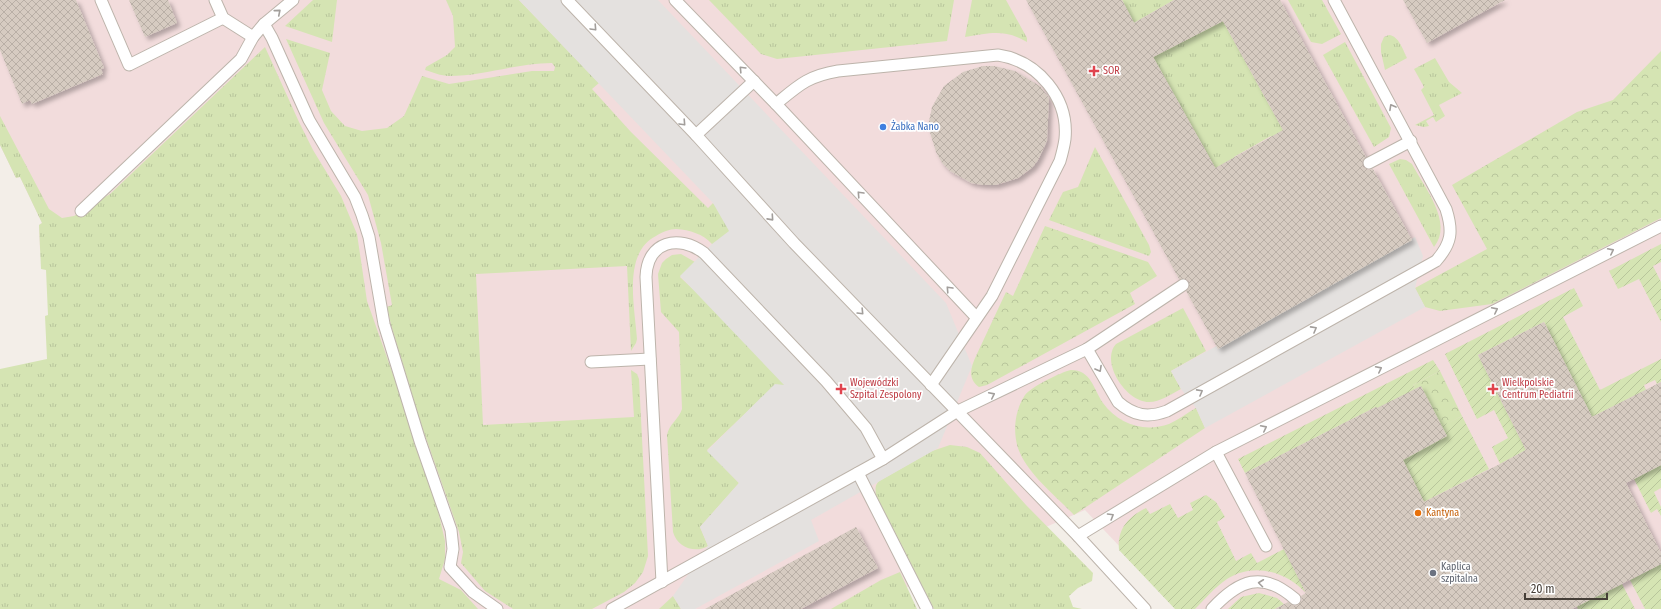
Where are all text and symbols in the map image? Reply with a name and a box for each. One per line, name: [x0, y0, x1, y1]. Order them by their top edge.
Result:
one-way arrow: [274, 10, 281, 17]
one-way arrow: [589, 23, 597, 31]
marker: SOR: [1088, 65, 1100, 77]
place label: SOR: [1103, 65, 1120, 77]
one-way arrow: [739, 66, 747, 74]
one-way arrow: [1389, 104, 1397, 111]
one-way arrow: [679, 118, 686, 126]
place label: Żabka Nano: [891, 119, 939, 133]
marker: Żabka Nano: [878, 122, 888, 132]
one-way arrow: [857, 191, 865, 199]
one-way arrow: [767, 214, 774, 221]
one-way arrow: [1607, 248, 1614, 256]
one-way arrow: [946, 286, 954, 294]
one-way arrow: [857, 307, 864, 315]
one-way arrow: [1491, 307, 1498, 315]
one-way arrow: [1310, 327, 1317, 334]
one-way arrow: [1094, 365, 1101, 372]
one-way arrow: [1375, 366, 1383, 374]
place label: Wojewódzki Szpital Zespolony: [850, 377, 922, 401]
place label: Wielkpolskie Centrum Pediatrii: [1502, 377, 1574, 401]
marker: Wojewódzki Szpital Zespolony: [835, 383, 847, 395]
marker: Wielkpolskie Centrum Pediatrii: [1487, 383, 1499, 395]
one-way arrow: [1196, 390, 1203, 397]
one-way arrow: [987, 392, 995, 400]
one-way arrow: [1259, 425, 1267, 433]
place label: Kantyna: [1426, 507, 1459, 519]
marker: Kantyna: [1413, 508, 1423, 518]
one-way arrow: [1107, 513, 1114, 520]
place label: Kaplica szpitalna: [1441, 561, 1478, 585]
marker: Kaplica szpitalna: [1428, 568, 1438, 578]
scale bar: [1525, 575, 1607, 601]
one-way arrow: [1257, 579, 1264, 588]
text: 20 m: [1531, 582, 1555, 596]

